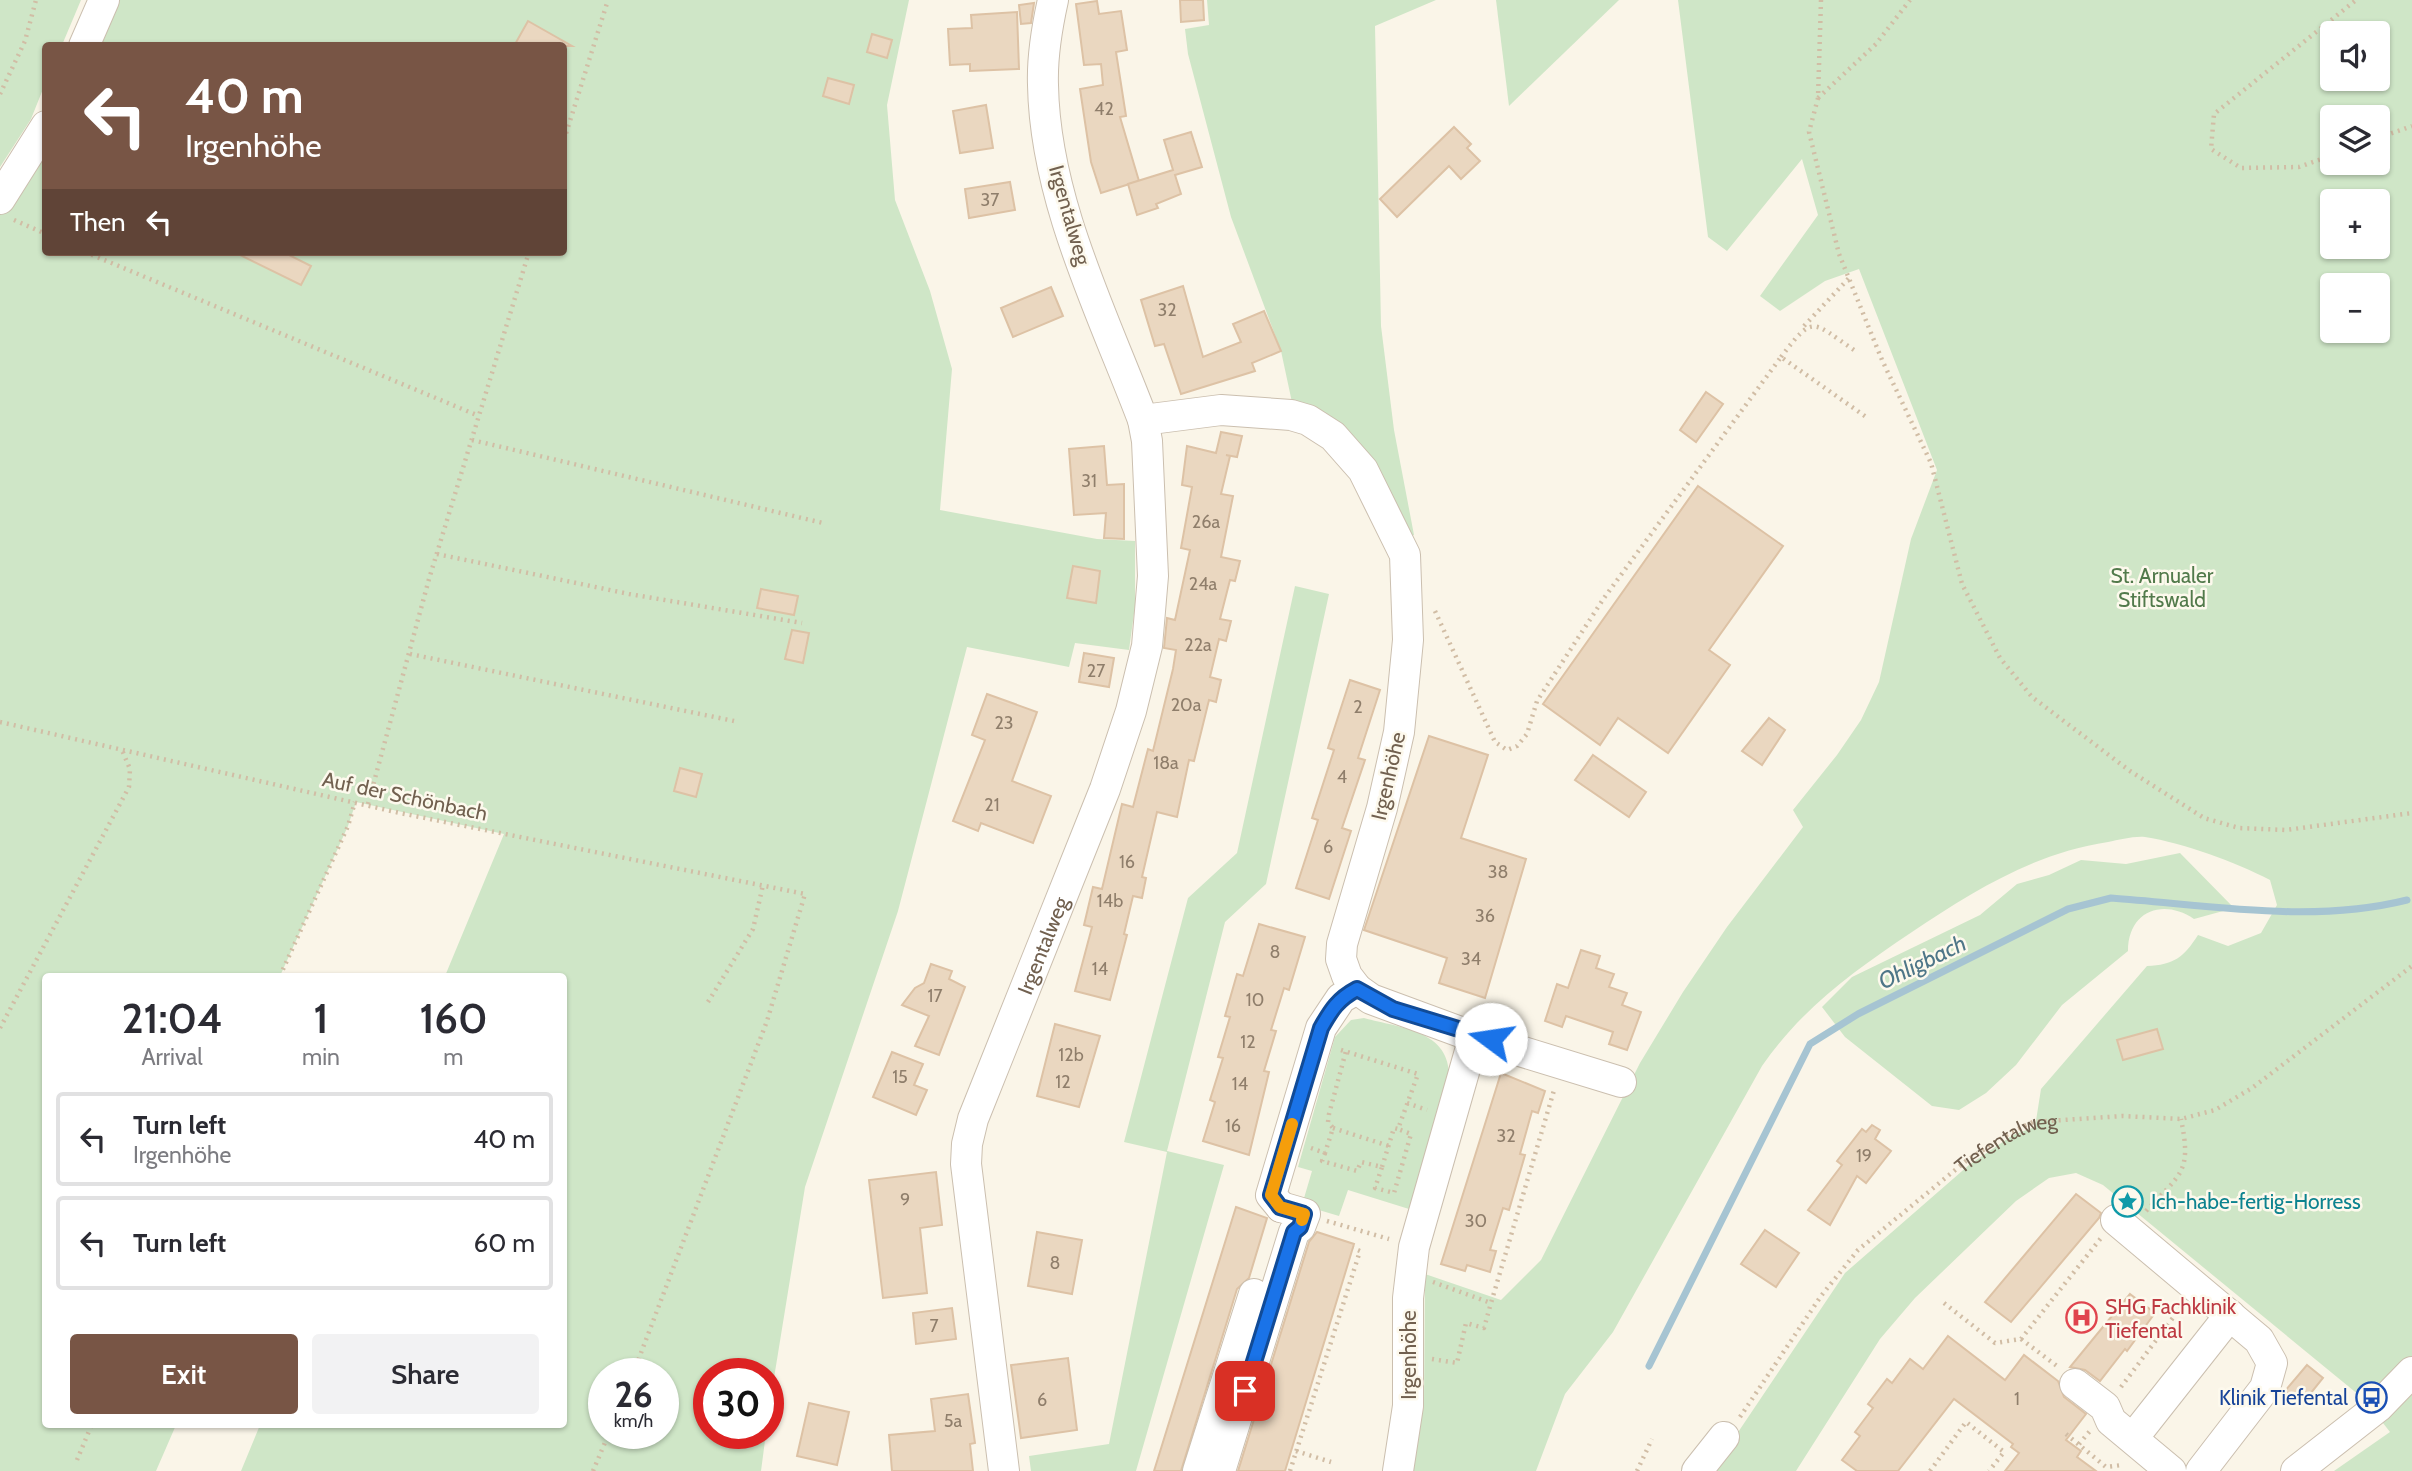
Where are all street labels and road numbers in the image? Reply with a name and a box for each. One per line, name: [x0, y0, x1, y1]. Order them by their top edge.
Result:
street label: Irgentalweg: [1044, 162, 1096, 268]
street label: Irgenhöhe: [1366, 729, 1410, 823]
street label: Auf der Schönbach: [320, 766, 490, 826]
street label: Irgentalweg: [1012, 893, 1073, 998]
street label: Tiefentalweg: [1949, 1108, 2059, 1178]
street label: Irgenhöhe: [1396, 1310, 1421, 1400]

